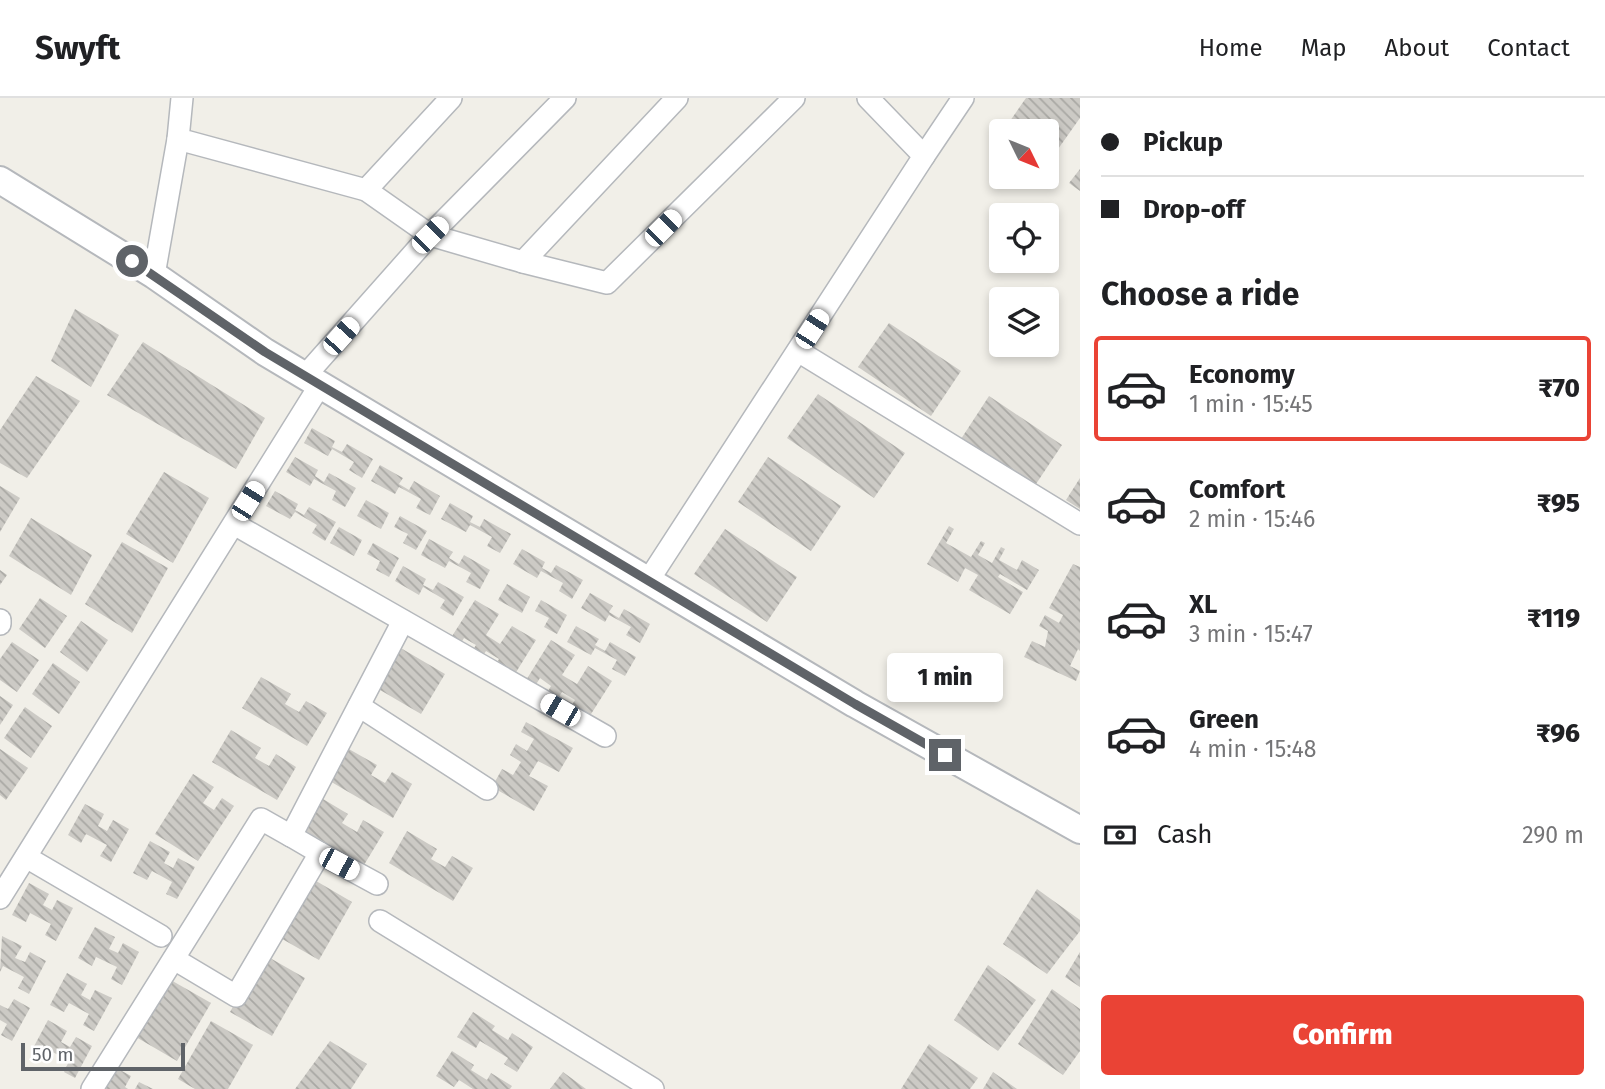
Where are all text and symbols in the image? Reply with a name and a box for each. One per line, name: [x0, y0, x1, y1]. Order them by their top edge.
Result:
text: Swyft: [35, 28, 120, 68]
text: Home: [1199, 34, 1263, 62]
text: Map: [1301, 34, 1347, 62]
text: About: [1385, 34, 1449, 62]
text: Contact: [1487, 34, 1570, 62]
north arrow: [989, 119, 1059, 189]
map controls: [989, 119, 1059, 357]
text: Pickup: [1143, 127, 1223, 158]
text: Drop-off: [1143, 194, 1245, 225]
button: locate: [989, 203, 1059, 273]
car: [641, 206, 686, 250]
car: [408, 213, 453, 257]
route start: [116, 245, 148, 277]
text: Choose a ride: [1101, 275, 1299, 313]
button: layers: [989, 287, 1059, 357]
car: [792, 306, 833, 352]
car: [320, 313, 363, 359]
icon: car: [1105, 357, 1168, 420]
text: Economy: [1189, 359, 1295, 390]
text: ₹70: [1538, 373, 1580, 404]
text: 1 min · 15:45: [1189, 390, 1313, 418]
icon: car: [1105, 472, 1168, 535]
text: Comfort: [1189, 474, 1285, 505]
car: [228, 478, 269, 524]
text: ₹95: [1537, 488, 1580, 519]
text: 2 min · 15:46: [1189, 505, 1315, 533]
icon: car: [1105, 587, 1168, 650]
text: XL: [1189, 589, 1217, 620]
text: ₹119: [1527, 603, 1580, 634]
text: 3 min · 15:47: [1189, 620, 1313, 648]
callout: 1 min: [887, 654, 1003, 702]
text: 1 min: [917, 663, 973, 691]
car: [537, 690, 584, 730]
icon: car: [1105, 702, 1168, 765]
text: Green: [1189, 704, 1259, 735]
text: ₹96: [1536, 718, 1580, 749]
text: 4 min · 15:48: [1189, 735, 1317, 763]
route end: [929, 739, 961, 771]
icon: cash: [1101, 816, 1139, 854]
text: Cash: [1157, 819, 1213, 850]
text: 290 m: [1522, 821, 1584, 849]
car: [316, 845, 363, 883]
button: Confirm: [1101, 995, 1584, 1075]
scale bar: [21, 1040, 186, 1072]
text: 50 m: [32, 1043, 73, 1066]

